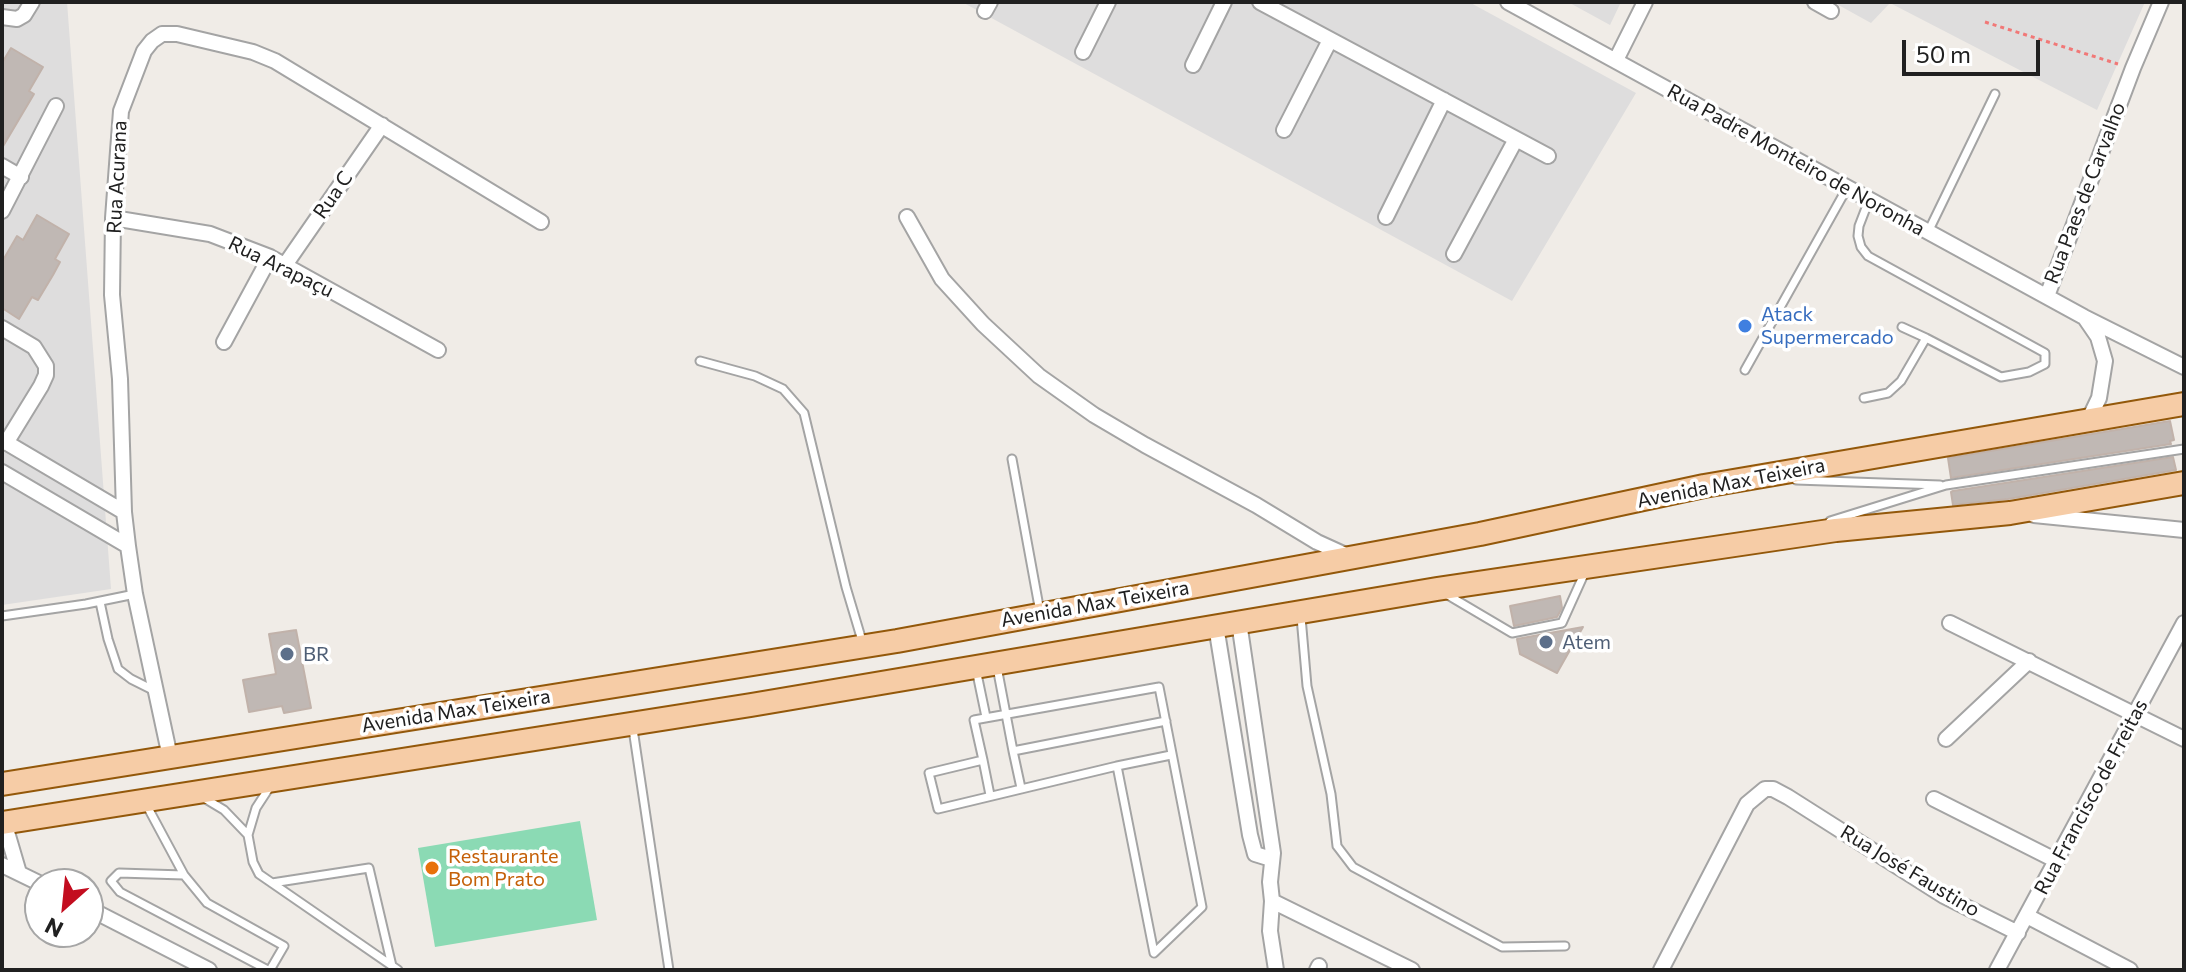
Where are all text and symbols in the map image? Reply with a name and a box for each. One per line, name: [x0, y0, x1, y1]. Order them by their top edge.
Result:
scale bar: [1906, 24, 2044, 74]
text: 50 m: [1916, 39, 1971, 68]
street label: Rua Padre Monteiro de Noronha: [1663, 79, 1929, 241]
street label: Rua Paes de Carvalho: [2039, 99, 2131, 287]
street label: Rua Acurana: [102, 120, 132, 234]
street label: Rua C: [308, 167, 358, 223]
street label: Rua Arapaçu: [224, 231, 338, 303]
place label: Atack Supermercado: [1761, 302, 1894, 349]
marker: Atack Supermercado: [1736, 317, 1754, 335]
street label: Avenida Max Teixeira: [1635, 453, 1827, 513]
street label: Avenida Max Teixeira: [999, 576, 1191, 632]
place label: Atem: [1562, 630, 1611, 654]
marker: Atem: [1537, 633, 1555, 651]
place label: BR: [303, 642, 329, 666]
marker: BR: [278, 645, 296, 663]
street label: Avenida Max Teixeira: [360, 684, 552, 738]
street label: Rua Francisco de Freitas: [2029, 695, 2153, 899]
street label: Rua José Faustino: [1836, 820, 1984, 922]
place label: Restaurante Bom Prato: [448, 844, 558, 891]
marker: Restaurante Bom Prato: [423, 859, 441, 877]
north arrow: [24, 868, 104, 948]
text: N: [40, 912, 67, 944]

